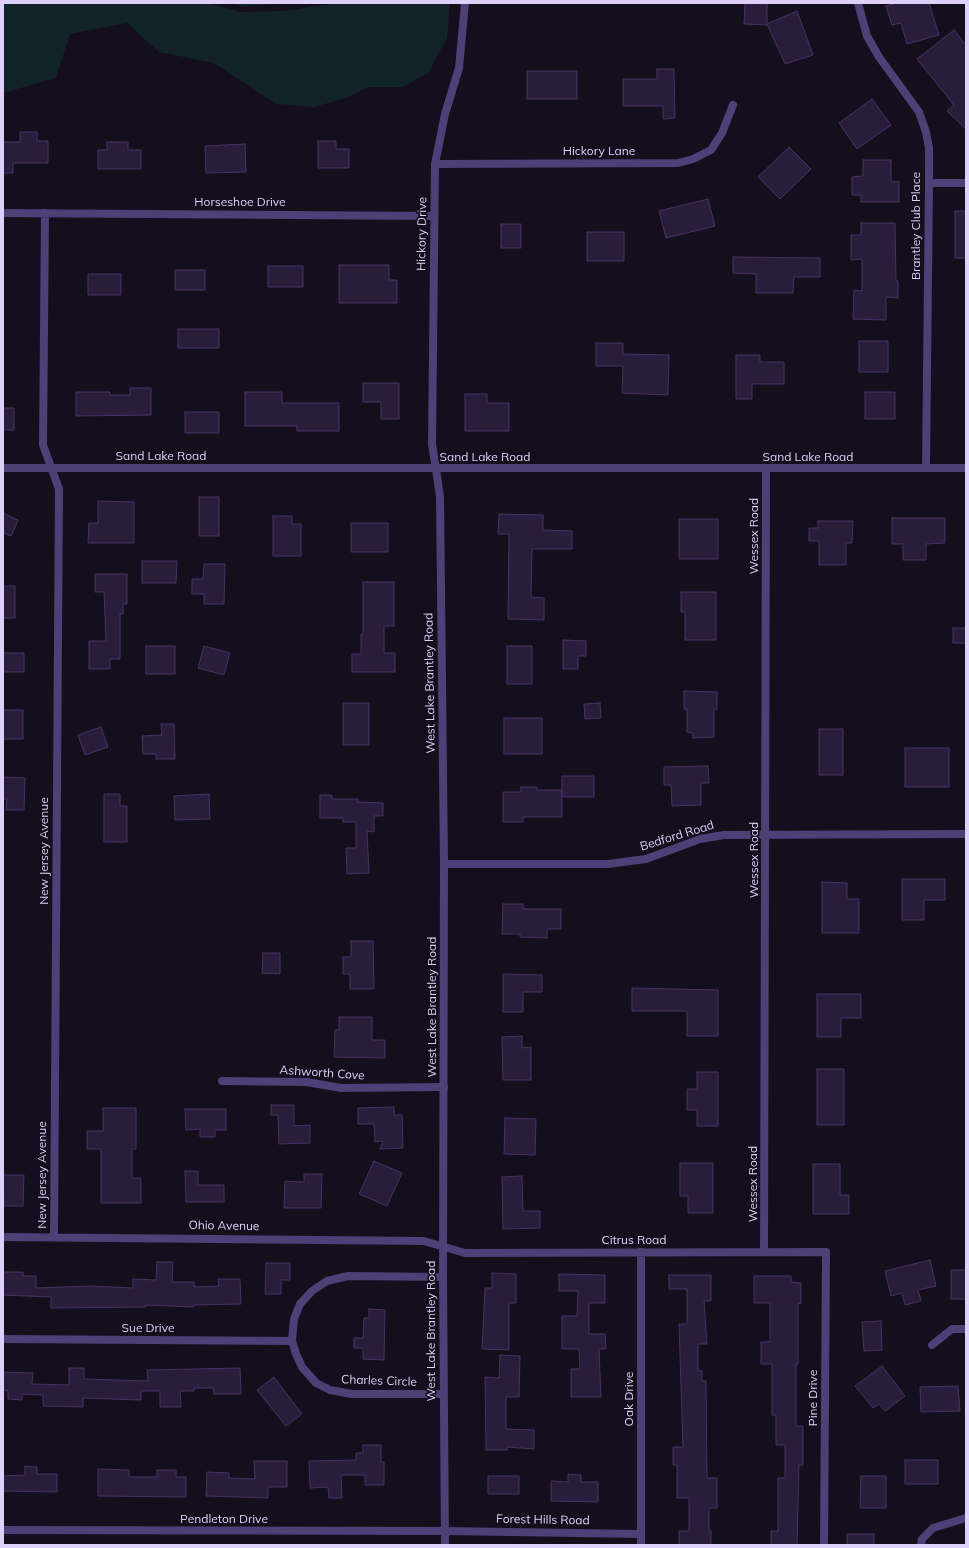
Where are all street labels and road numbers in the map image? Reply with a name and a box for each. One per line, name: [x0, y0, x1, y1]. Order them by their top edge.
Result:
street label: Hickory Lane: [563, 144, 635, 158]
street label: Brantley Club Place: [909, 172, 923, 280]
street label: Horseshoe Drive: [194, 195, 286, 209]
street label: Hickory Drive: [414, 197, 430, 271]
street label: Sand Lake Road: [116, 449, 206, 463]
street label: Sand Lake Road: [440, 450, 530, 464]
street label: Sand Lake Road: [763, 450, 853, 464]
street label: Wessex Road: [747, 498, 761, 574]
street label: West Lake Brantley Road: [422, 612, 438, 754]
street label: New Jersey Avenue: [37, 797, 51, 905]
street label: Bedford Road: [638, 818, 716, 854]
street label: Wessex Road: [747, 822, 761, 898]
street label: West Lake Brantley Road: [425, 937, 439, 1077]
street label: Ashworth Cove: [279, 1063, 365, 1083]
street label: New Jersey Avenue: [35, 1121, 49, 1229]
street label: Wessex Road: [746, 1146, 760, 1222]
street label: Ohio Avenue: [188, 1218, 260, 1234]
street label: Citrus Road: [601, 1233, 667, 1247]
street label: West Lake Brantley Road: [424, 1261, 438, 1401]
street label: Sue Drive: [121, 1321, 175, 1335]
street label: Pine Drive: [806, 1370, 820, 1426]
street label: Charles Circle: [341, 1372, 417, 1390]
street label: Oak Drive: [622, 1372, 636, 1426]
street label: Pendleton Drive: [180, 1512, 268, 1526]
street label: Forest Hills Road: [496, 1512, 590, 1528]

